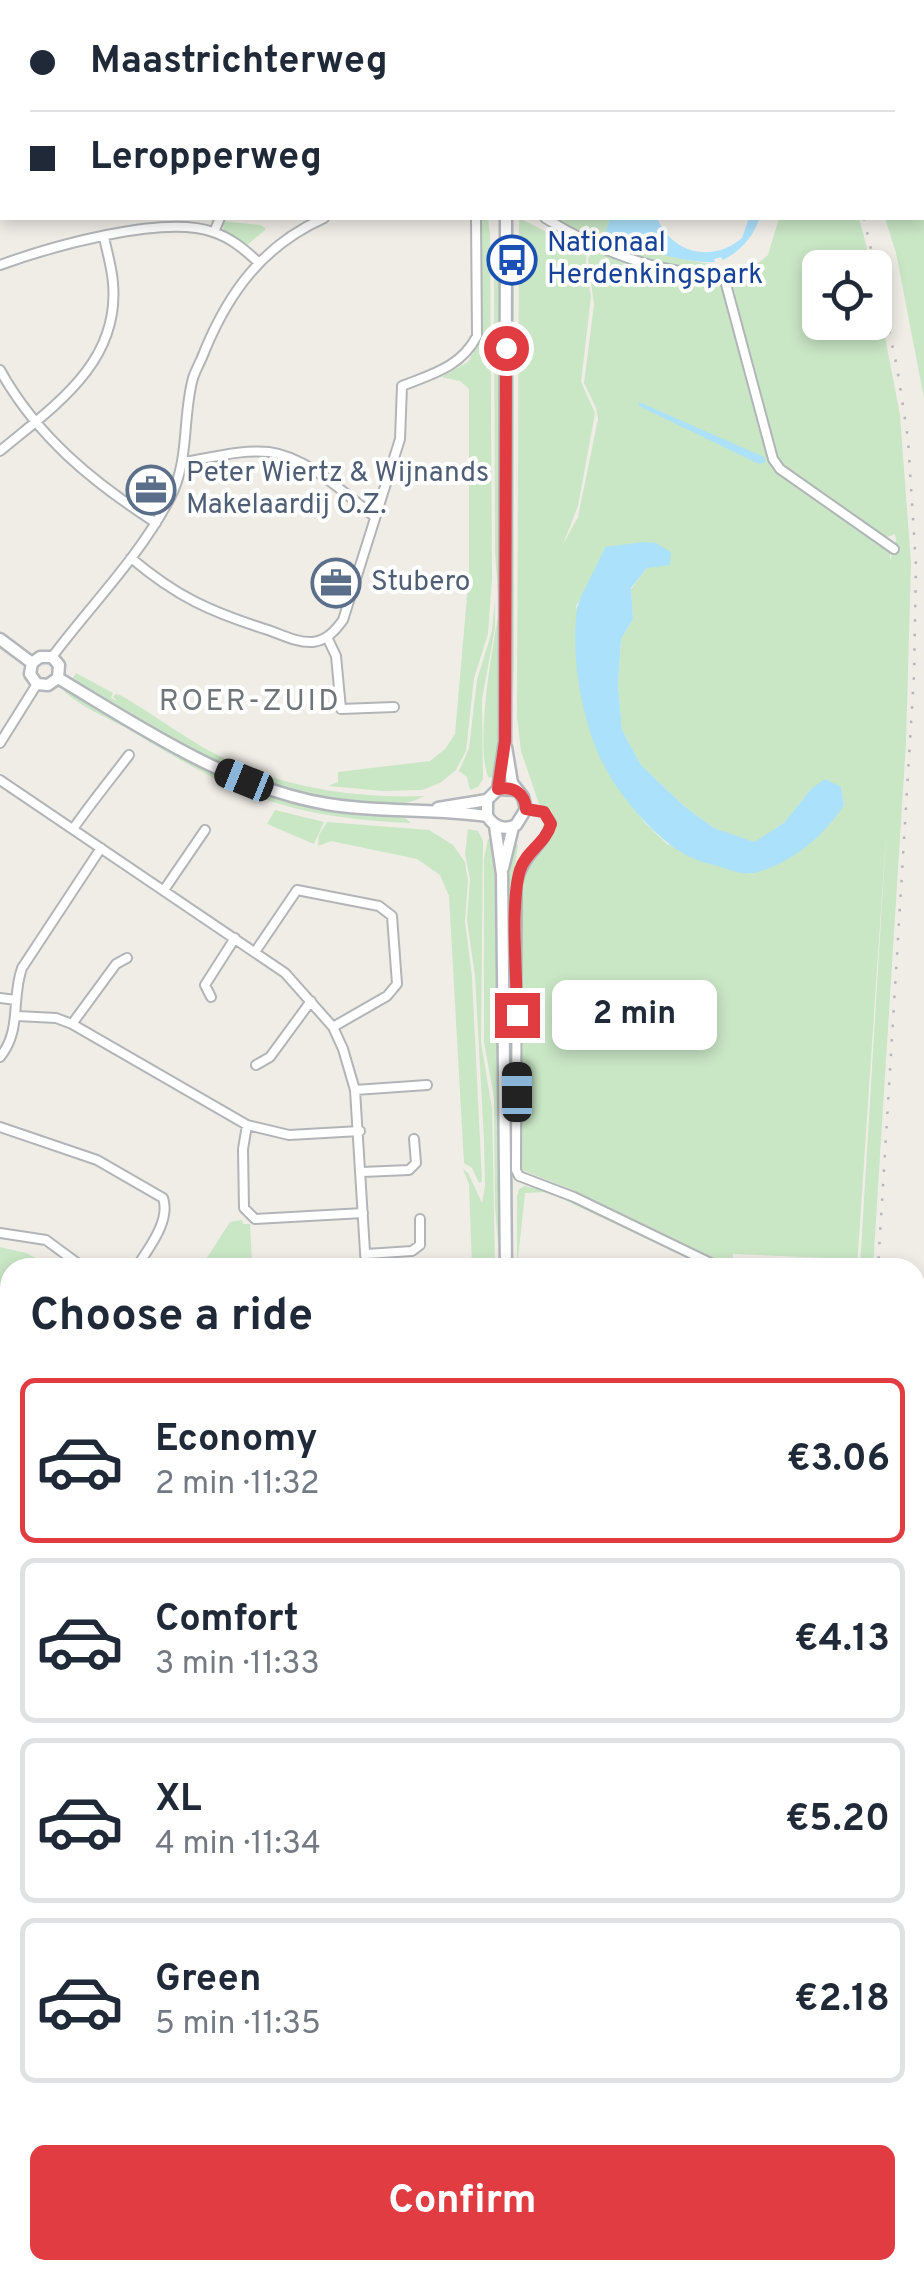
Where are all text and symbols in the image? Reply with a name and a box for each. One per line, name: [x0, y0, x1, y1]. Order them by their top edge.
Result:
text: Maastrichterweg: [90, 38, 388, 87]
text: Leropperweg: [90, 134, 322, 183]
place label: Nationaal Herdenkingspark: [547, 226, 763, 294]
bus stop icon: Nationaal Herdenkingspark: [486, 234, 538, 286]
map controls: [802, 250, 892, 340]
button: locate: [802, 250, 892, 340]
route start: [484, 326, 529, 371]
place label: Peter Wiertz & Wijnands Makelaardij O.Z.: [186, 456, 489, 524]
office icon: Peter Wiertz & Wijnands Makelaardij O.Z.: [125, 464, 177, 516]
office icon: Stubero: [310, 557, 362, 609]
place label: Stubero: [371, 565, 470, 601]
district label: ROER-ZUID: [159, 684, 341, 721]
car: [211, 755, 277, 805]
callout: 2 min: [552, 980, 717, 1050]
route end: [495, 993, 540, 1038]
text: 2 min: [593, 995, 676, 1035]
car: [502, 1062, 532, 1122]
text: Choose a ride: [30, 1289, 313, 1346]
icon: car: [35, 1416, 125, 1506]
text: Economy: [155, 1416, 317, 1465]
text: €3.06: [786, 1436, 890, 1485]
text: 2 min · 11:32: [155, 1465, 320, 1505]
icon: car: [35, 1596, 125, 1686]
text: Comfort: [155, 1596, 299, 1645]
text: €4.13: [794, 1616, 890, 1665]
text: 3 min · 11:33: [155, 1645, 320, 1685]
icon: car: [35, 1776, 125, 1866]
text: XL: [155, 1776, 202, 1825]
text: €5.20: [785, 1796, 890, 1845]
text: 4 min · 11:34: [155, 1825, 321, 1865]
icon: car: [35, 1956, 125, 2046]
text: Green: [155, 1956, 261, 2005]
text: €2.18: [794, 1976, 890, 2025]
text: 5 min · 11:35: [155, 2005, 321, 2045]
button: Confirm: [30, 2145, 895, 2260]

